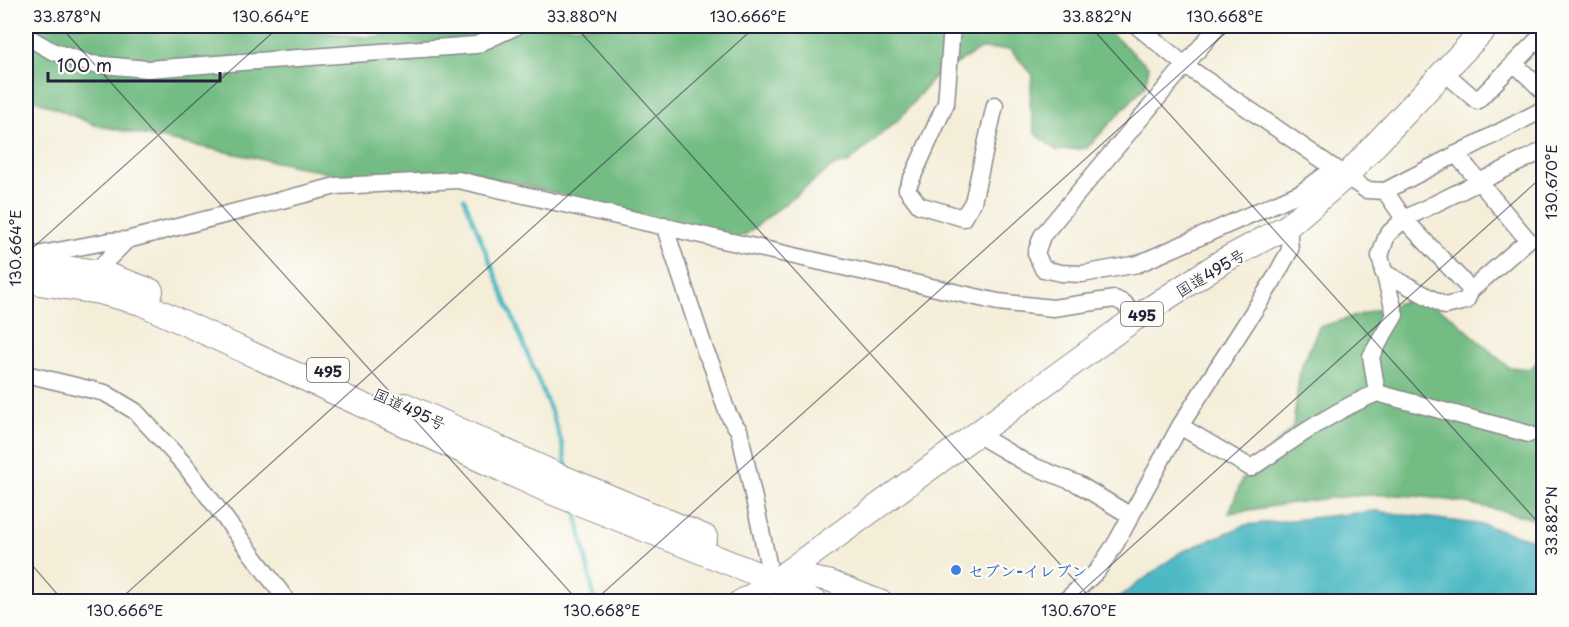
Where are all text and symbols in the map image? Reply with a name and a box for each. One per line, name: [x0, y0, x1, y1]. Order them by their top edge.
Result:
text: 33.878°N: [33, 4, 101, 27]
text: 130.664°E: [232, 4, 310, 27]
text: 33.880°N: [547, 4, 617, 27]
text: 130.666°E: [710, 4, 786, 27]
text: 33.882°N: [1062, 4, 1132, 27]
text: 130.668°E: [1186, 4, 1264, 27]
scale bar: [48, 45, 220, 83]
text: 100 m: [57, 51, 112, 78]
text: 130.670°E: [1539, 144, 1562, 220]
text: 130.664°E: [3, 209, 26, 287]
street label: 国道495号: [1170, 242, 1250, 302]
road number: 495: [1121, 302, 1163, 326]
road number: 495: [307, 358, 349, 382]
street label: 国道495号: [370, 381, 450, 435]
text: 33.882°N: [1539, 486, 1562, 556]
place label: セブン-イレブン: [968, 558, 1087, 582]
marker: セブン-イレブン: [949, 563, 963, 577]
text: 130.666°E: [87, 598, 163, 621]
text: 130.668°E: [563, 598, 641, 621]
text: 130.670°E: [1041, 598, 1117, 621]

